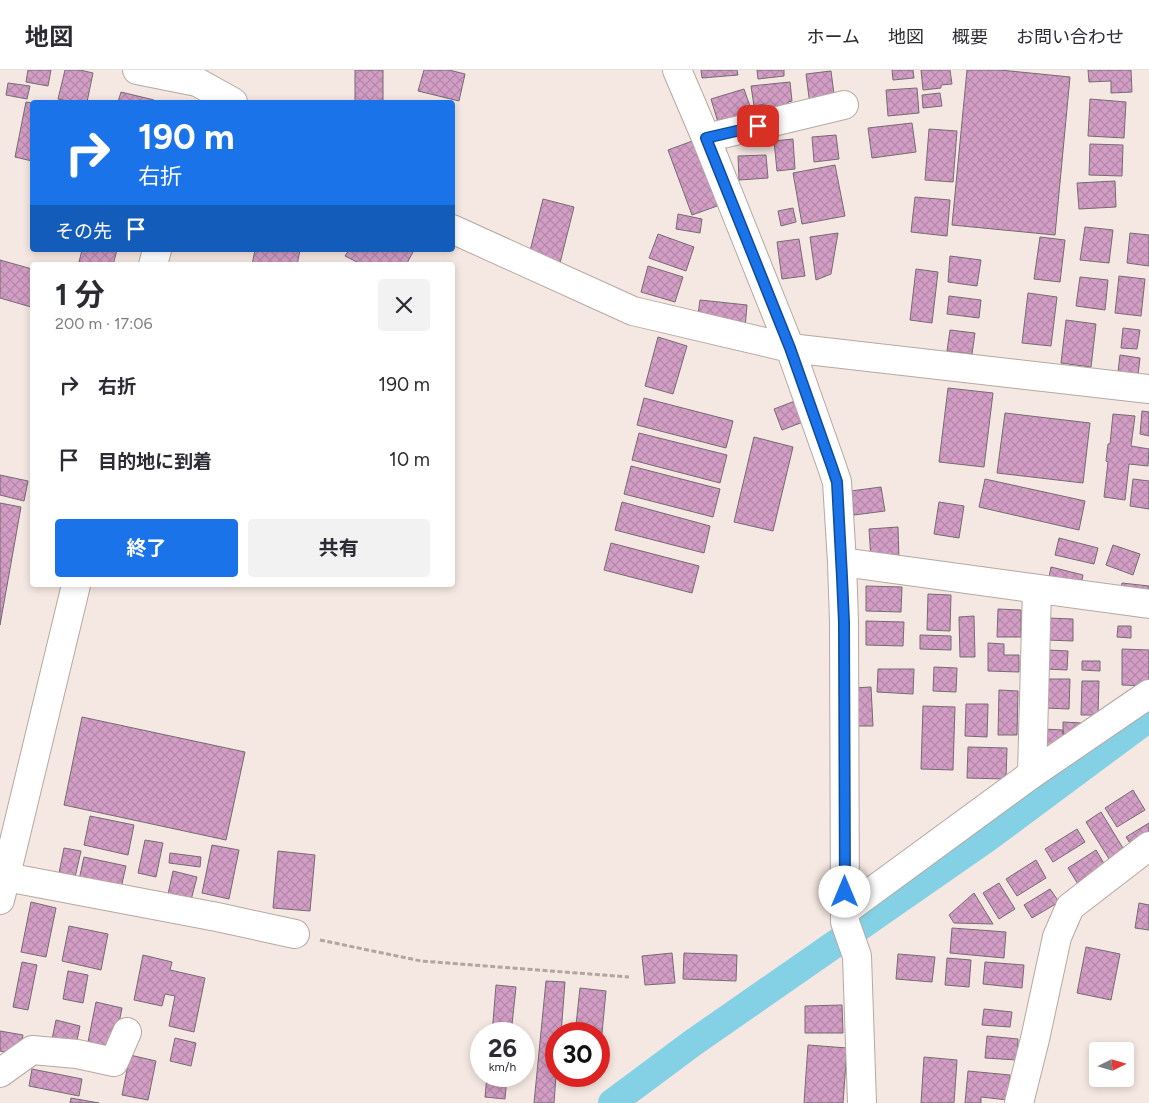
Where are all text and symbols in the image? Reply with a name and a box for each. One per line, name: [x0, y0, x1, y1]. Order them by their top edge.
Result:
text: 地図: [25, 22, 73, 51]
text: ホーム: [807, 26, 860, 48]
text: 地図: [888, 26, 924, 48]
text: 概要: [952, 26, 988, 48]
text: お問い合わせ: [1016, 26, 1124, 48]
pin: [737, 105, 779, 147]
icon: arrive: [744, 112, 772, 140]
text: 190 m: [138, 116, 235, 158]
icon: right: [55, 120, 120, 185]
text: 右折: [138, 163, 182, 190]
icon: arrive: [122, 215, 150, 243]
text: その先: [55, 220, 112, 243]
text: 1 分: [55, 276, 105, 313]
button: close: [378, 279, 430, 331]
text: 200 m · 17:06: [55, 314, 153, 333]
icon: right: [55, 371, 83, 399]
text: 190 m: [378, 373, 430, 396]
text: 右折: [98, 375, 136, 398]
icon: arrive: [55, 446, 83, 474]
text: 10 m: [389, 448, 430, 471]
text: 目的地に到着: [98, 450, 212, 473]
button: 終了: [55, 519, 238, 577]
button: 共有: [248, 519, 430, 577]
position arrow: [818, 865, 870, 917]
speed limit sign: 30: [545, 1022, 610, 1087]
text: 26: [488, 1033, 517, 1063]
north arrow: [1089, 1042, 1134, 1088]
map controls: [1089, 1042, 1134, 1087]
text: km/h: [489, 1060, 516, 1074]

